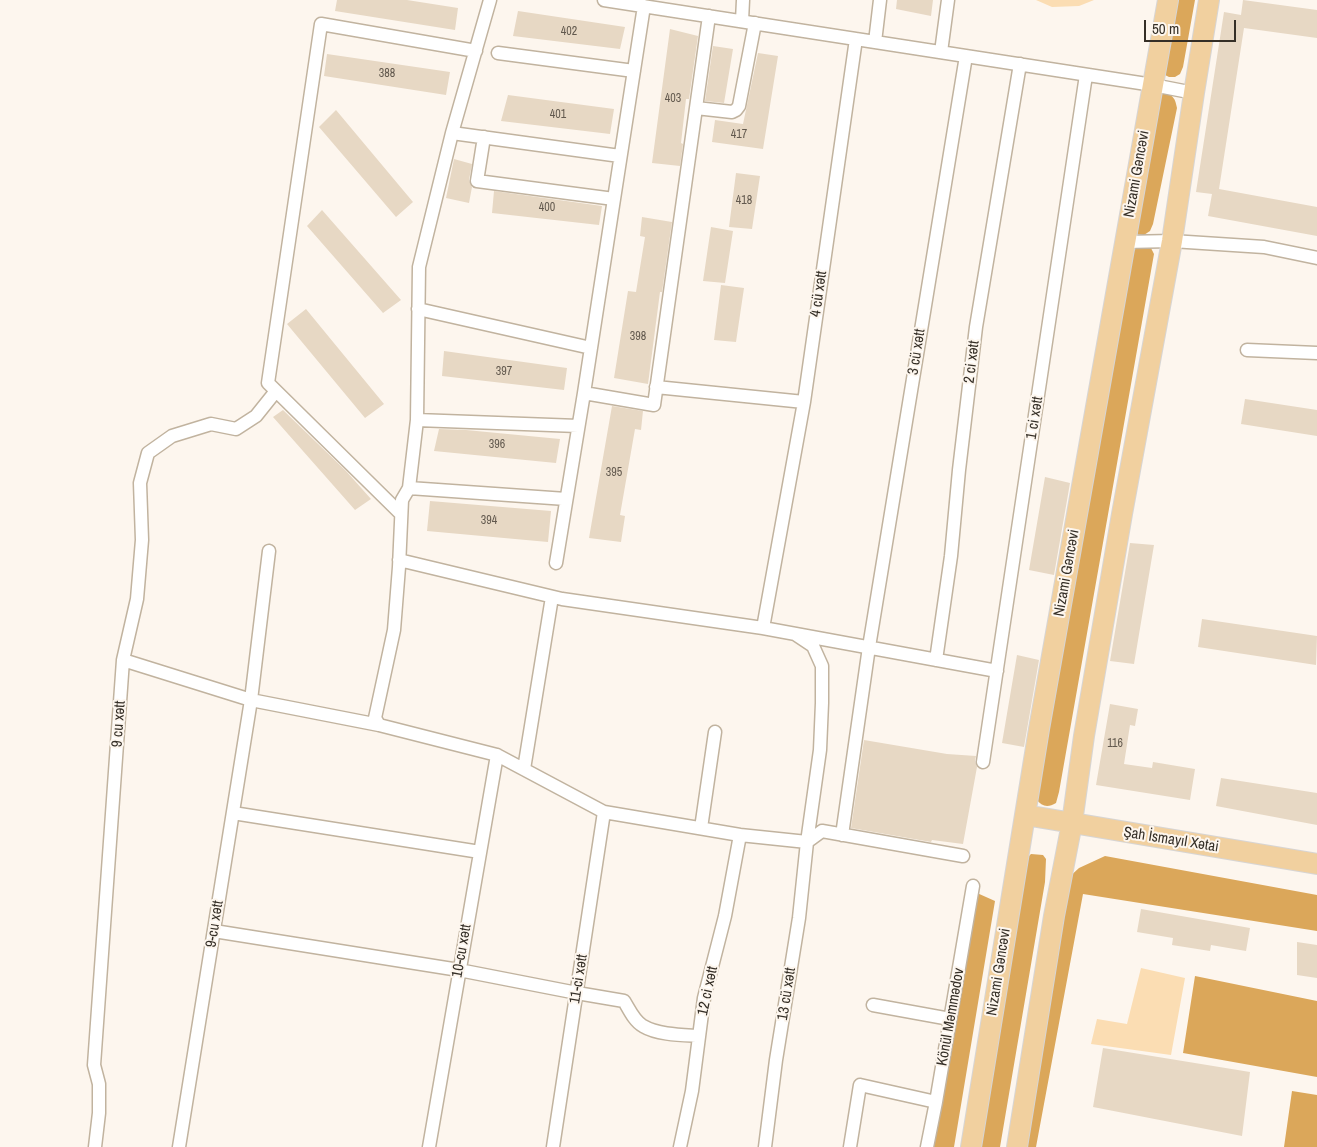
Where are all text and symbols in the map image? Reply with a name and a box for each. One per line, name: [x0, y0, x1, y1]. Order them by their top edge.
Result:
scale bar: [1147, 10, 1240, 42]
text: 50 m: [1152, 18, 1179, 39]
house number: 402: [561, 25, 577, 39]
house number: 388: [379, 67, 395, 81]
house number: 403: [665, 92, 681, 106]
house number: 401: [550, 108, 566, 122]
house number: 417: [731, 128, 747, 142]
street label: Nizami Gəncəvi: [1120, 129, 1154, 219]
house number: 418: [736, 194, 752, 208]
house number: 400: [539, 201, 555, 215]
street label: 4 cü xətt: [807, 270, 831, 318]
street label: 3 cü xətt: [904, 328, 930, 376]
house number: 398: [630, 330, 646, 344]
street label: 2 ci xətt: [960, 340, 984, 384]
house number: 397: [496, 365, 512, 379]
street label: 1 ci xətt: [1023, 395, 1047, 441]
house number: 396: [489, 438, 505, 452]
house number: 395: [606, 466, 622, 480]
house number: 394: [481, 514, 497, 528]
street label: Nizami Gəncəvi: [1050, 528, 1084, 618]
street label: 9 cu xətt: [108, 700, 130, 748]
house number: 116: [1107, 737, 1123, 751]
street label: Şah İsmayıl Xətai: [1122, 824, 1220, 856]
street label: 9-cu xətt: [202, 899, 228, 949]
street label: 10-cu xətt: [448, 923, 476, 979]
street label: Nizami Gəncəvi: [983, 927, 1015, 1017]
street label: 11-ci xətt: [566, 953, 592, 1005]
street label: 12 ci xətt: [694, 965, 722, 1017]
street label: 13 cü xətt: [774, 966, 800, 1022]
street label: Könül Məmmədov: [934, 967, 968, 1067]

